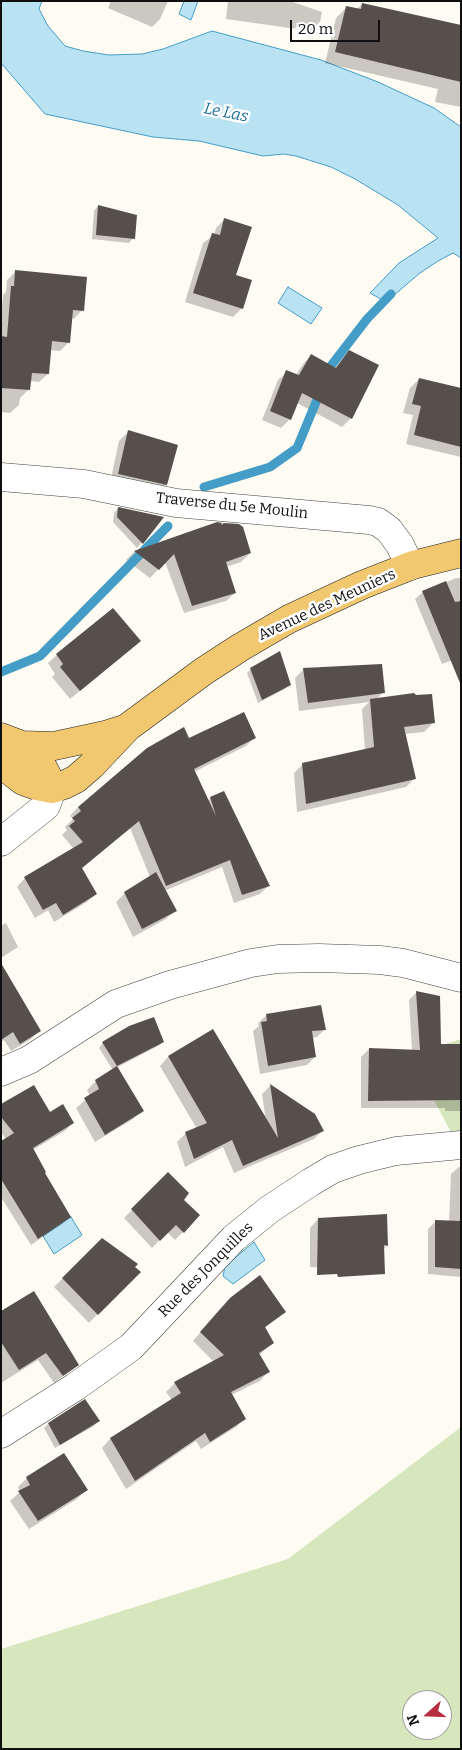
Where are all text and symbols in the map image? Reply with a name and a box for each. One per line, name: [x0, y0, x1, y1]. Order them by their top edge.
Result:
scale bar: [292, 10, 382, 42]
text: 20 m: [298, 20, 333, 38]
water label: Le Las: [202, 99, 250, 127]
street label: Traverse du 5e Moulin: [155, 489, 309, 523]
street label: Avenue des Meuniers: [255, 565, 399, 645]
street label: Rue des Jonquilles: [155, 1219, 257, 1321]
north arrow: [402, 1690, 452, 1740]
text: N: [404, 1712, 423, 1728]

